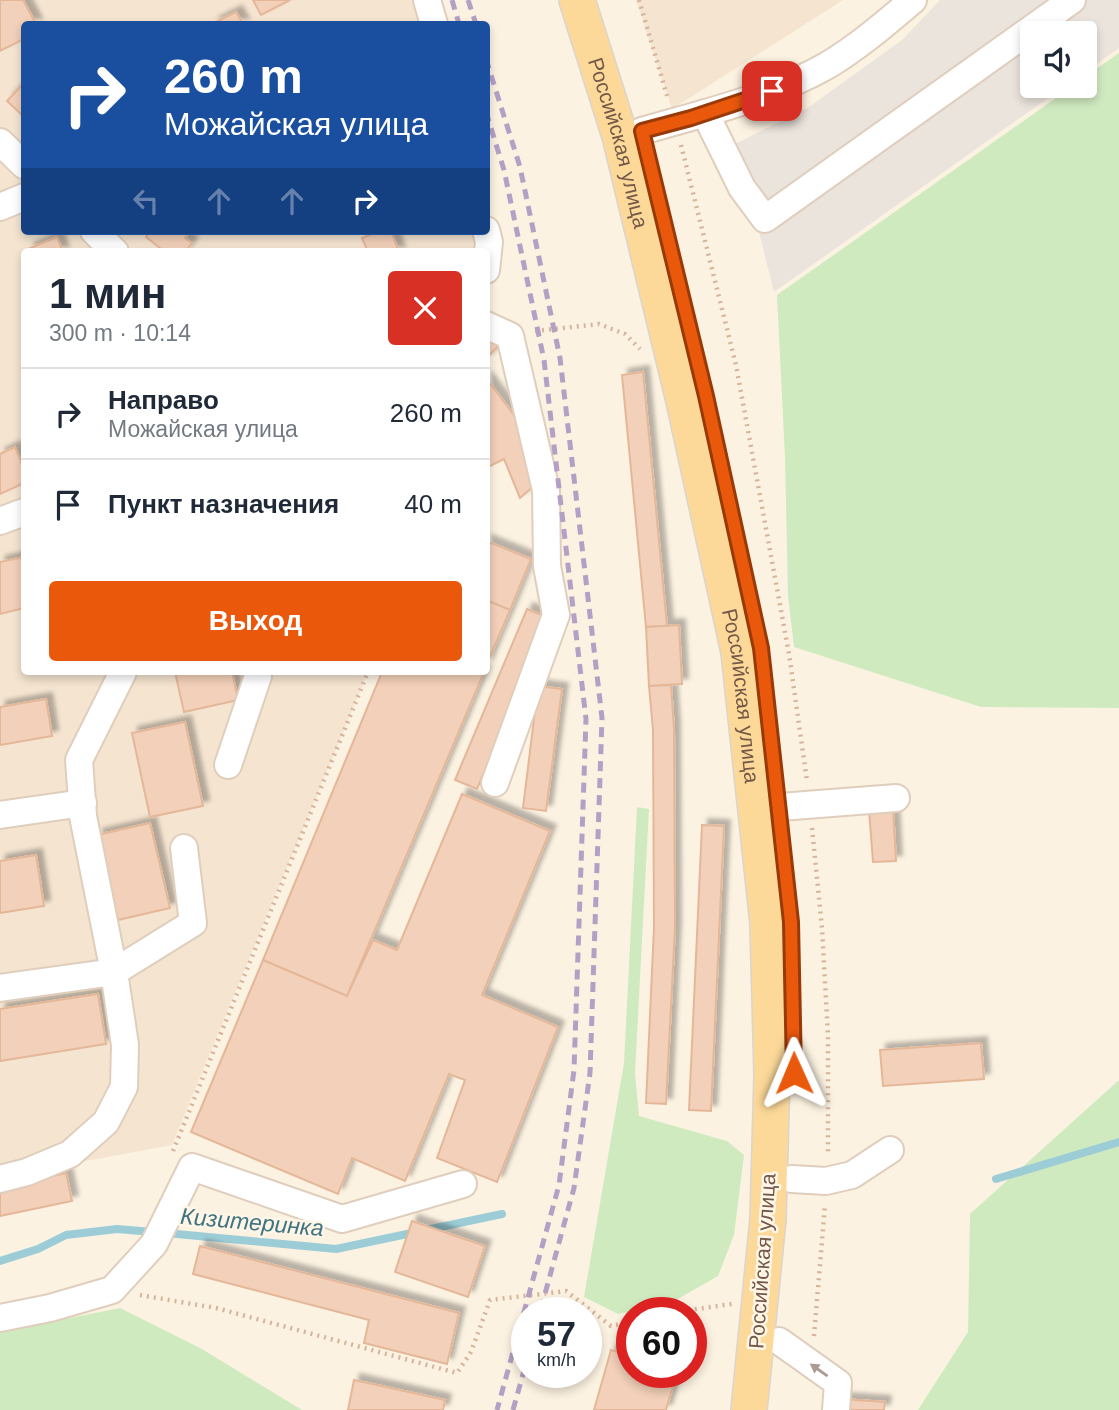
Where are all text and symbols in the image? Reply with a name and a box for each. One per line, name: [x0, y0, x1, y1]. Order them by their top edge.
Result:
map controls: [1020, 21, 1097, 98]
button: sound: [1020, 21, 1097, 98]
icon: right: [49, 49, 140, 140]
text: 260 m: [164, 49, 303, 103]
street label: Российская улица: [584, 55, 653, 231]
pin: [742, 61, 802, 121]
icon: arrive: [753, 72, 791, 110]
text: Можайская улица: [164, 106, 428, 142]
icon: left: [127, 182, 165, 220]
icon: ahead: [200, 182, 238, 220]
icon: ahead: [273, 182, 311, 220]
icon: right: [346, 182, 384, 220]
text: 1 мин: [49, 270, 166, 317]
button: close: [388, 271, 462, 345]
text: 300 m · 10:14: [49, 320, 191, 346]
text: Направо: [108, 385, 219, 415]
icon: right: [49, 395, 87, 433]
text: 260 m: [390, 398, 462, 428]
text: Можайская улица: [108, 416, 298, 442]
icon: arrive: [49, 486, 87, 524]
text: Пункт назначения: [108, 489, 339, 519]
text: 40 m: [404, 489, 462, 519]
button: Выход: [49, 581, 462, 661]
street label: Российская улица: [718, 606, 764, 785]
position arrow: [757, 1036, 831, 1110]
street label: Российская улица: [744, 1172, 780, 1350]
water label: Кизитеринка: [179, 1203, 325, 1241]
speed limit sign: 60: [616, 1297, 707, 1388]
text: 57: [537, 1314, 576, 1353]
text: km/h: [537, 1350, 576, 1370]
one-way arrow: [810, 1363, 829, 1377]

